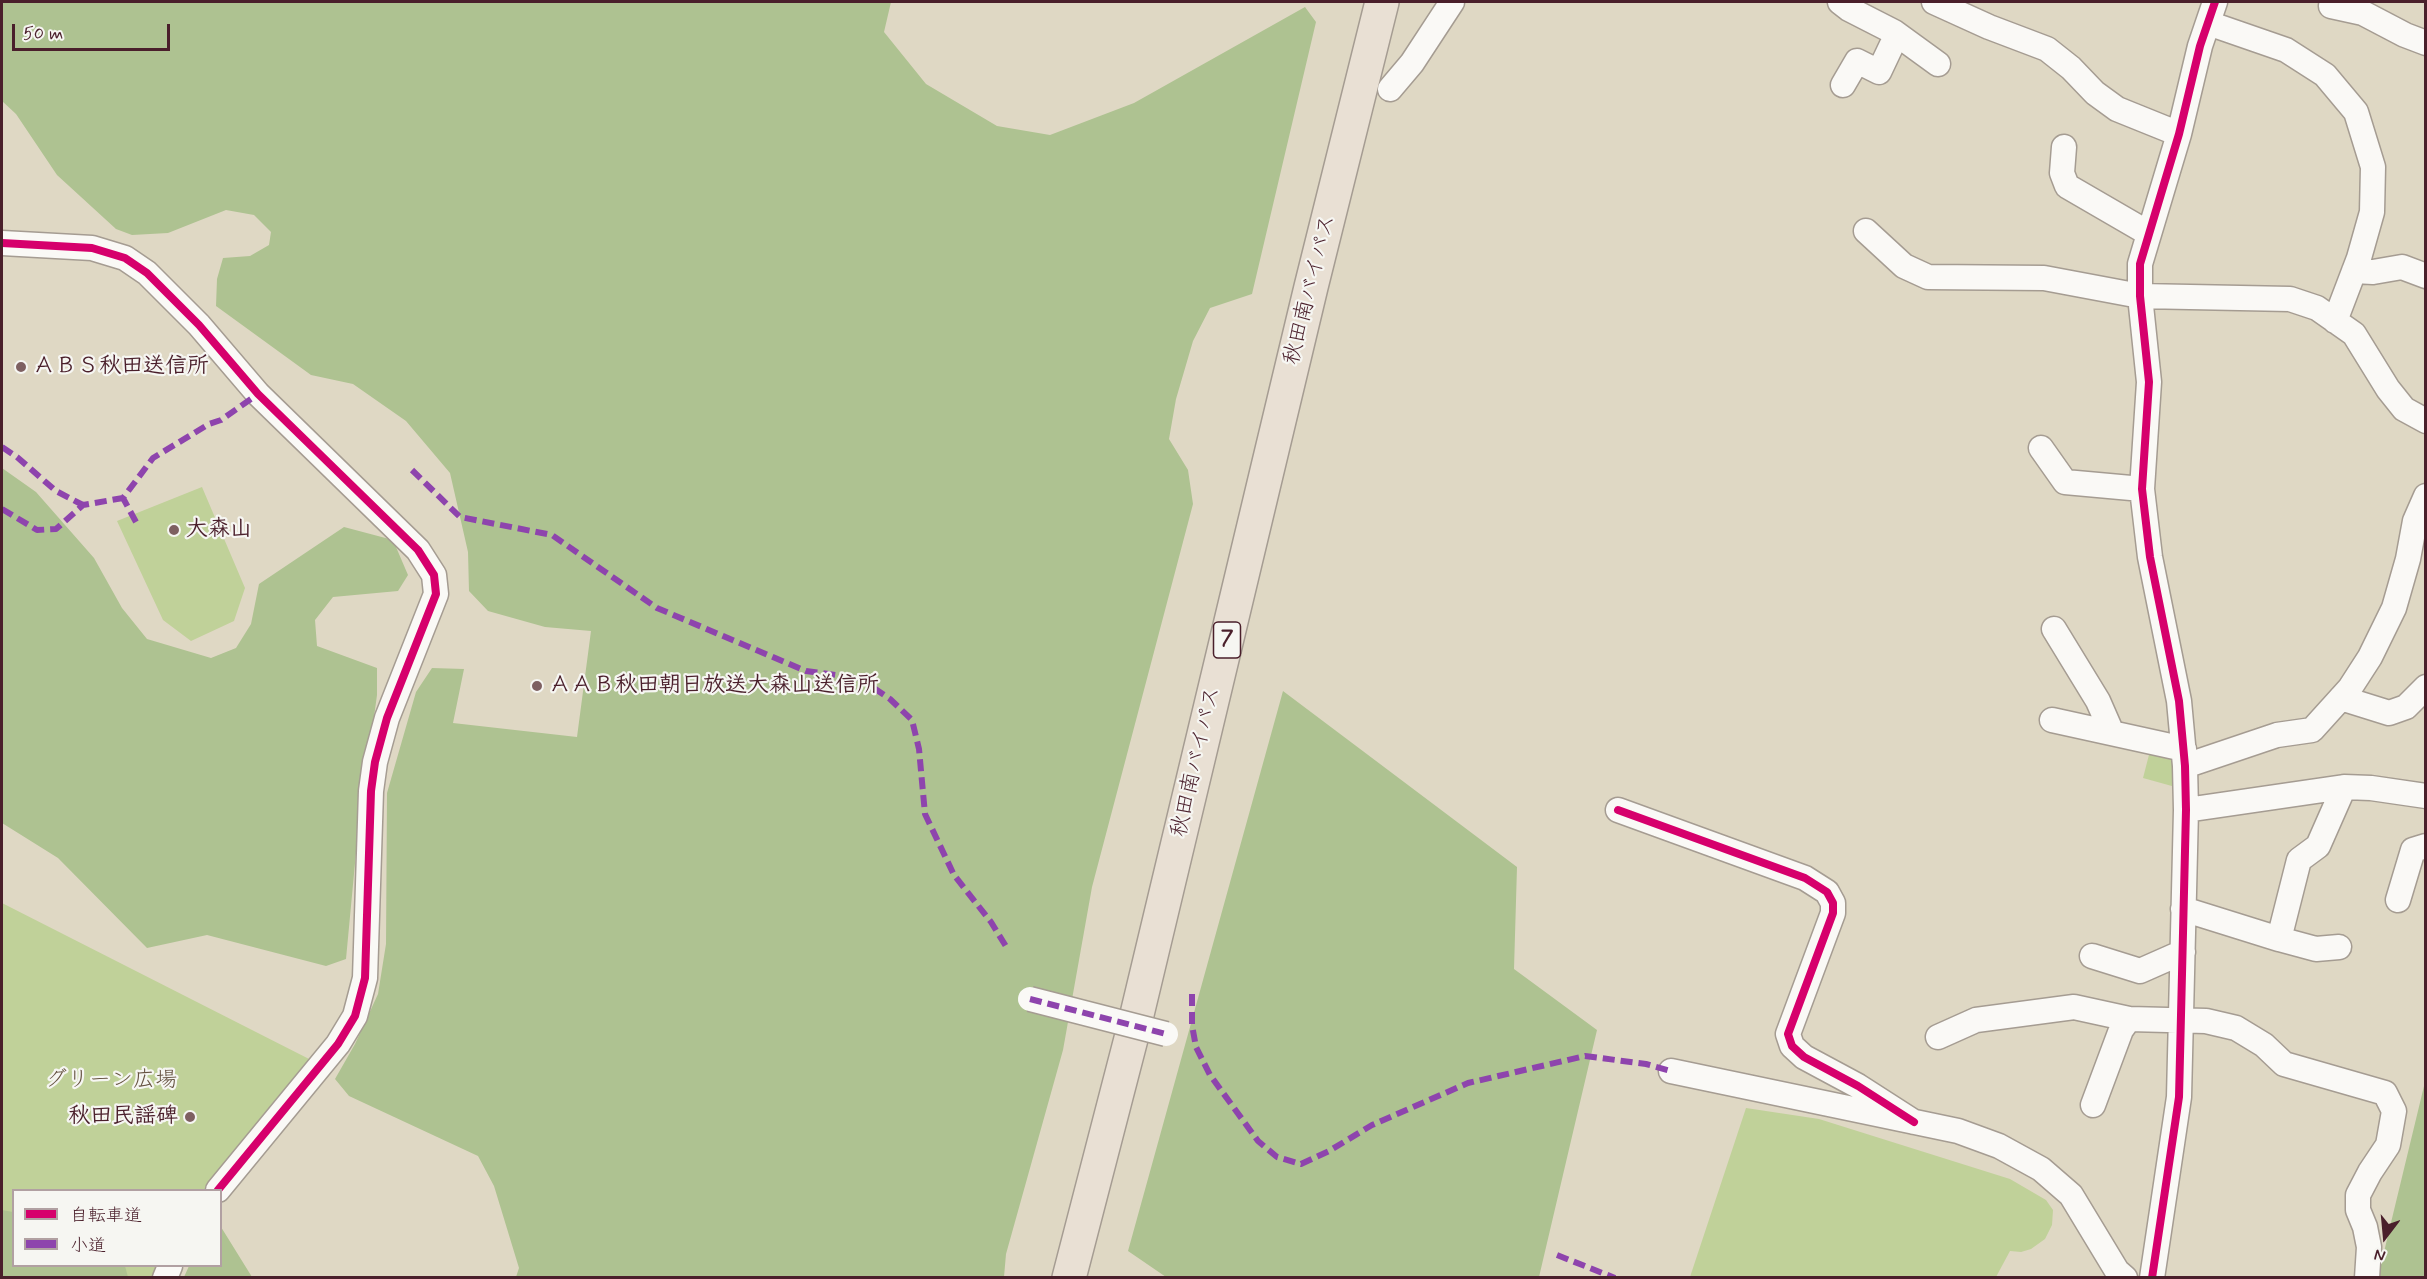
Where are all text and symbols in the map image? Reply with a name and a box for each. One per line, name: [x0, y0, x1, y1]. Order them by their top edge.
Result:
scale bar: [15, 12, 172, 50]
text: 50 m: [23, 22, 63, 46]
street label: 秋田南バイパス: [1280, 212, 1342, 368]
place label: ＡＢＳ秋田送信所: [33, 354, 209, 380]
marker: ＡＢＳ秋田送信所: [14, 360, 28, 374]
place label: 大森山: [186, 517, 252, 543]
marker: 大森山: [167, 523, 181, 537]
road number: 7: [1214, 622, 1240, 658]
place label: ＡＡＢ秋田朝日放送大森山送信所: [549, 673, 879, 699]
marker: ＡＡＢ秋田朝日放送大森山送信所: [530, 679, 544, 693]
street label: 秋田南バイパス: [1167, 684, 1227, 840]
park label: グリーン広場: [45, 1068, 177, 1094]
place label: 秋田民謡碑: [68, 1104, 178, 1130]
marker: 秋田民謡碑: [183, 1110, 197, 1124]
legend: [12, 1189, 222, 1267]
text: 自転車道: [70, 1204, 142, 1228]
north arrow: [2355, 1207, 2415, 1267]
text: 小道: [70, 1234, 106, 1258]
text: N: [2372, 1243, 2388, 1266]

